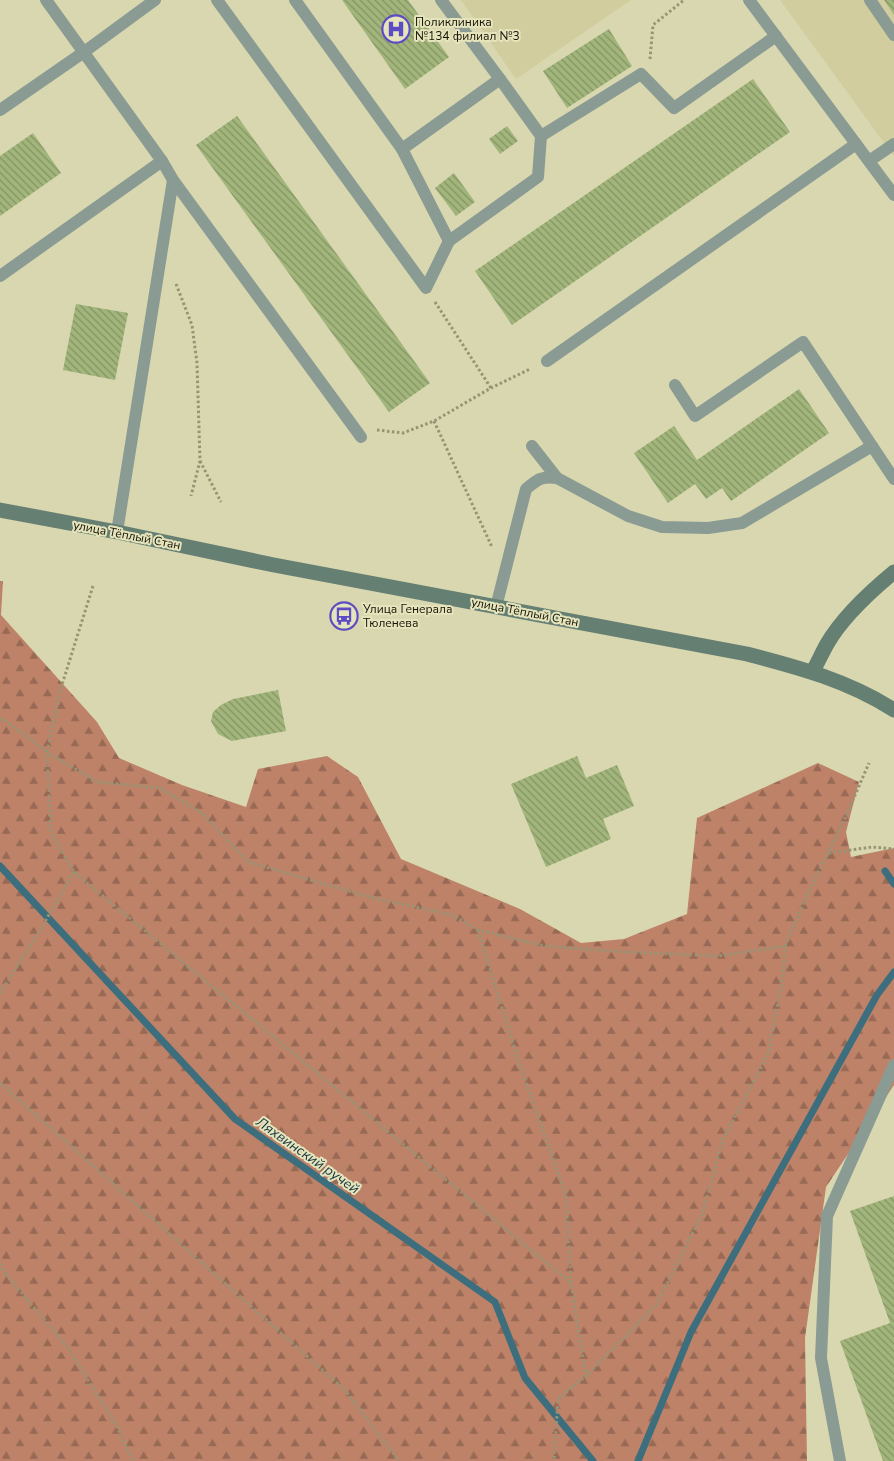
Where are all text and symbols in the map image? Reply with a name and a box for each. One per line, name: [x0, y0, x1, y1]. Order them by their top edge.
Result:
hospital icon: Поликлиника №134 филиал №3: [381, 14, 411, 44]
place label: Поликлиника №134 филиал №3: [415, 14, 520, 44]
street label: улица Тёплый Стан: [72, 517, 182, 553]
street label: улица Тёплый Стан: [470, 594, 580, 630]
bus stop icon: Улица Генерала Тюленева: [329, 601, 359, 631]
place label: Улица Генерала Тюленева: [362, 601, 452, 631]
water label: Ляхвинский ручей: [251, 1112, 363, 1198]

